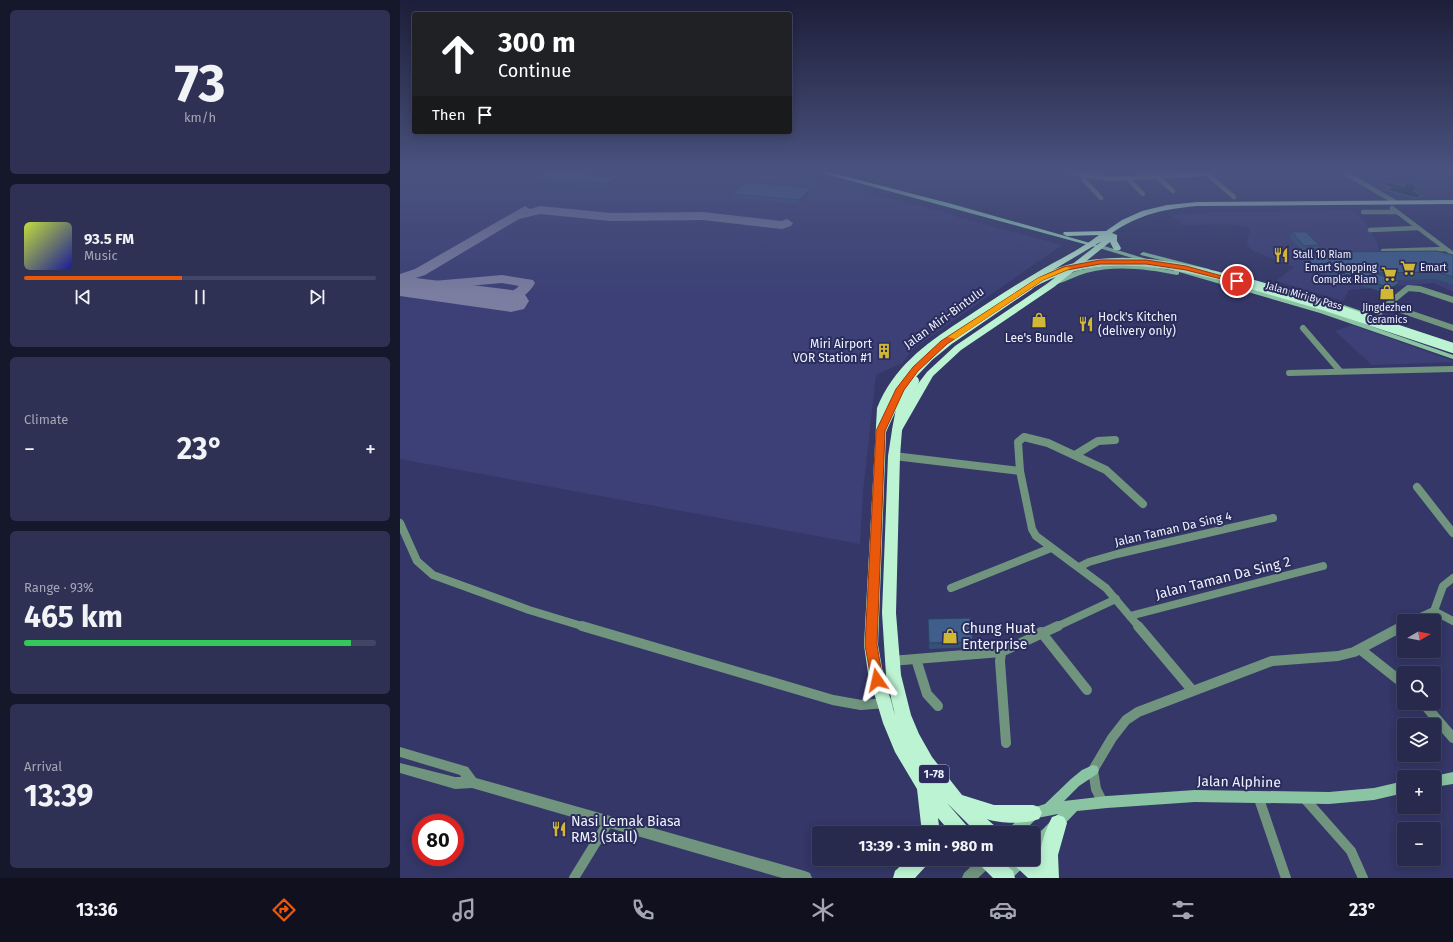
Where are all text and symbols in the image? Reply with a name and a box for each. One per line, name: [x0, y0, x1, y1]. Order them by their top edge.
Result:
text: 300 m: [498, 26, 576, 59]
icon: ahead: [432, 28, 484, 80]
text: 73: [174, 52, 226, 115]
text: Continue: [498, 60, 571, 82]
icon: arrive: [474, 104, 496, 126]
text: Then: [432, 106, 466, 124]
text: km/h: [184, 110, 216, 125]
text: 93.5 FM: [84, 230, 134, 248]
restaurant icon: Stall 10 Riam: [1272, 246, 1290, 264]
text: Music: [84, 248, 118, 263]
place label: Stall 10 Riam: [1293, 249, 1351, 261]
supermarket icon: Emart: [1399, 259, 1417, 277]
place label: Emart Shopping Complex Riam: [1305, 262, 1378, 286]
place label: Emart: [1420, 262, 1447, 274]
pin: [1220, 264, 1254, 298]
supermarket icon: Emart Shopping Complex Riam: [1380, 265, 1398, 283]
icon: arrive: [1226, 270, 1248, 292]
street label: Jalan Miri By Pass: [1265, 279, 1344, 313]
shop icon: Jingdezhen Ceramics: [1378, 283, 1396, 301]
street label: Jalan Miri-Bintulu: [901, 284, 987, 352]
icon: previous: [72, 286, 94, 308]
icon: pause: [189, 286, 211, 308]
icon: next: [306, 286, 328, 308]
place label: Jingdezhen Ceramics: [1362, 302, 1412, 326]
place label: Hock's Kitchen (delivery only): [1098, 310, 1177, 338]
shop icon: Lee's Bundle: [1030, 311, 1048, 329]
restaurant icon: Hock's Kitchen (delivery only): [1077, 315, 1095, 333]
place label: Lee's Bundle: [1005, 331, 1073, 345]
place label: Miri Airport VOR Station #1: [793, 337, 873, 365]
building icon: Miri Airport VOR Station #1: [875, 342, 893, 360]
text: Climate: [24, 412, 68, 427]
text: 23°: [177, 431, 223, 467]
text: −: [24, 436, 35, 463]
text: +: [365, 436, 376, 463]
street label: Jalan Taman Da Sing 4: [1113, 509, 1233, 549]
street label: Jalan Taman Da Sing 2: [1154, 553, 1293, 603]
text: Range · 93%: [24, 580, 94, 595]
text: 465 km: [24, 599, 123, 635]
north arrow: [1397, 614, 1441, 658]
map controls: [1397, 614, 1441, 866]
place label: Chung Huat Enterprise: [962, 620, 1037, 653]
shop icon: Chung Huat Enterprise: [941, 627, 959, 645]
position arrow: [856, 659, 898, 701]
button: search: [1397, 666, 1441, 710]
button: layers: [1397, 718, 1441, 762]
text: Arrival: [24, 759, 62, 774]
road number: 1-78: [919, 765, 949, 783]
button: +: [1397, 770, 1441, 814]
street label: Jalan Alphine: [1197, 773, 1281, 791]
text: 13:39: [24, 778, 93, 814]
place label: Nasi Lemak Biasa RM3 (stall): [571, 813, 681, 846]
speed limit sign: 80: [412, 814, 464, 866]
restaurant icon: Nasi Lemak Biasa RM3 (stall): [550, 820, 568, 838]
button: −: [1397, 822, 1441, 866]
text: 13:39 · 3 min · 980 m: [858, 837, 994, 855]
icon: directions: [270, 896, 298, 924]
icon: music: [450, 896, 478, 924]
icon: phone: [629, 896, 657, 924]
icon: climate: [809, 896, 837, 924]
icon: car: [989, 896, 1017, 924]
icon: filters: [1169, 896, 1197, 924]
text: 13:36: [76, 899, 118, 921]
text: 23°: [1349, 899, 1377, 921]

